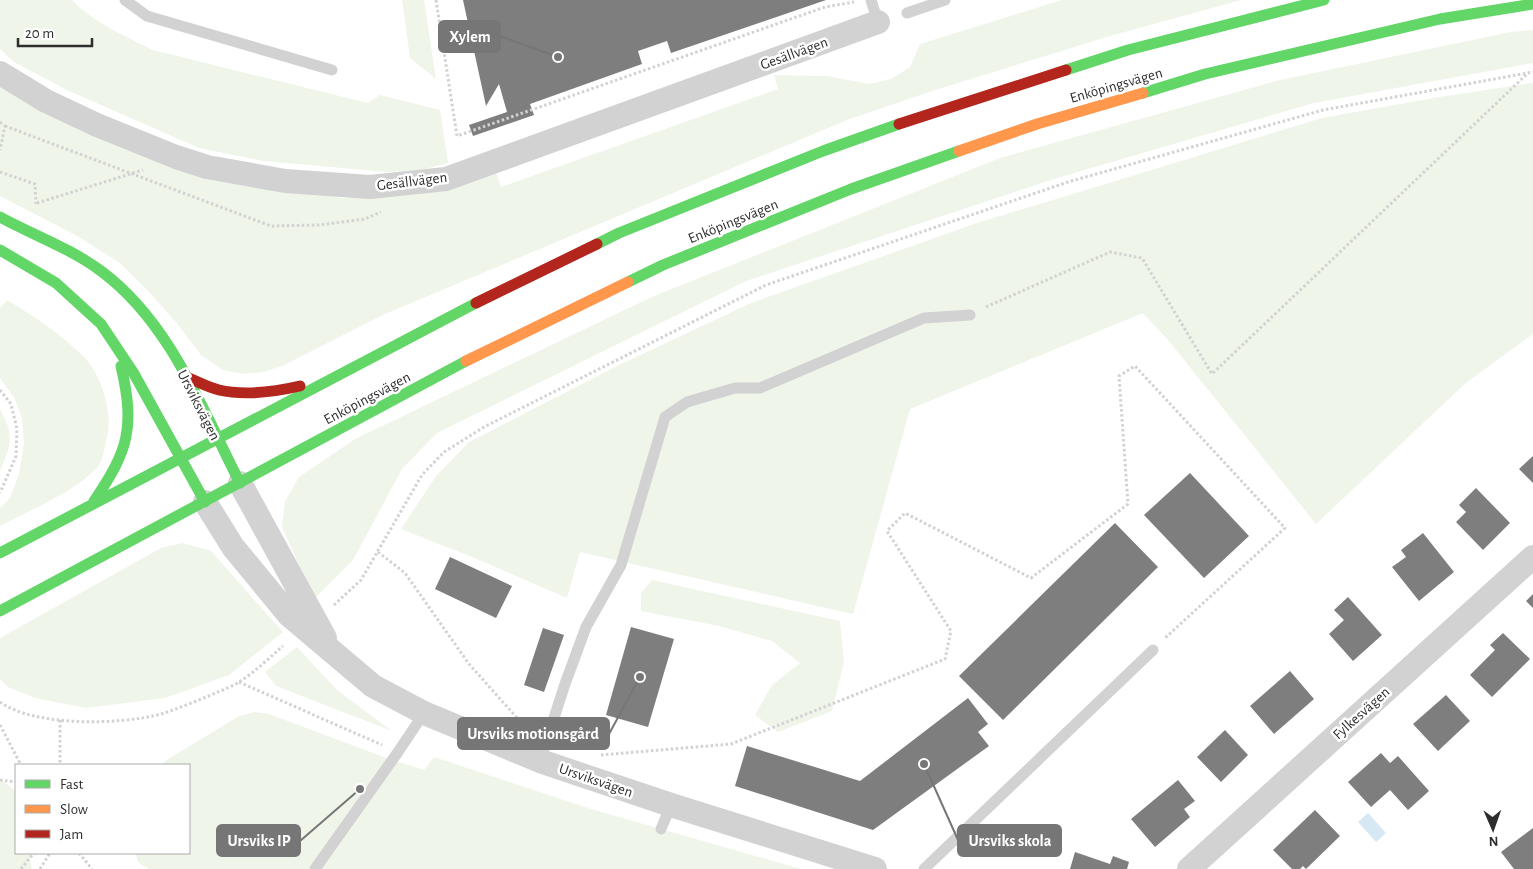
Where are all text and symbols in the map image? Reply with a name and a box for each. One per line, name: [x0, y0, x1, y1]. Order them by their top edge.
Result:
scale bar: [18, 15, 91, 47]
callout: Xylem: [439, 21, 500, 52]
text: 20 m: [25, 26, 54, 41]
text: Xylem: [449, 29, 491, 46]
street label: Gesällvägen: [758, 34, 830, 73]
street label: Enköpingsvägen: [1068, 65, 1164, 106]
street label: Gesällvägen: [376, 170, 448, 193]
street label: Enköpingsvägen: [686, 197, 780, 246]
street label: Ursviksvägen: [174, 368, 223, 443]
street label: Enköpingsvägen: [321, 369, 413, 428]
street label: Fylkesvägen: [1330, 684, 1393, 743]
callout: Ursviks motionsgård: [458, 718, 609, 749]
text: Ursviks motionsgård: [467, 726, 599, 742]
street label: Ursviksvägen: [557, 761, 635, 800]
legend: [15, 764, 190, 854]
text: Fast: [60, 777, 84, 792]
text: Slow: [60, 802, 88, 817]
north arrow: [1468, 804, 1518, 854]
callout: Ursviks IP: [217, 825, 300, 856]
callout: Ursviks skola: [958, 825, 1061, 856]
text: Jam: [60, 827, 83, 842]
text: Ursviks IP: [227, 833, 291, 849]
text: Ursviks skola: [968, 833, 1052, 849]
text: N: [1488, 834, 1499, 848]

